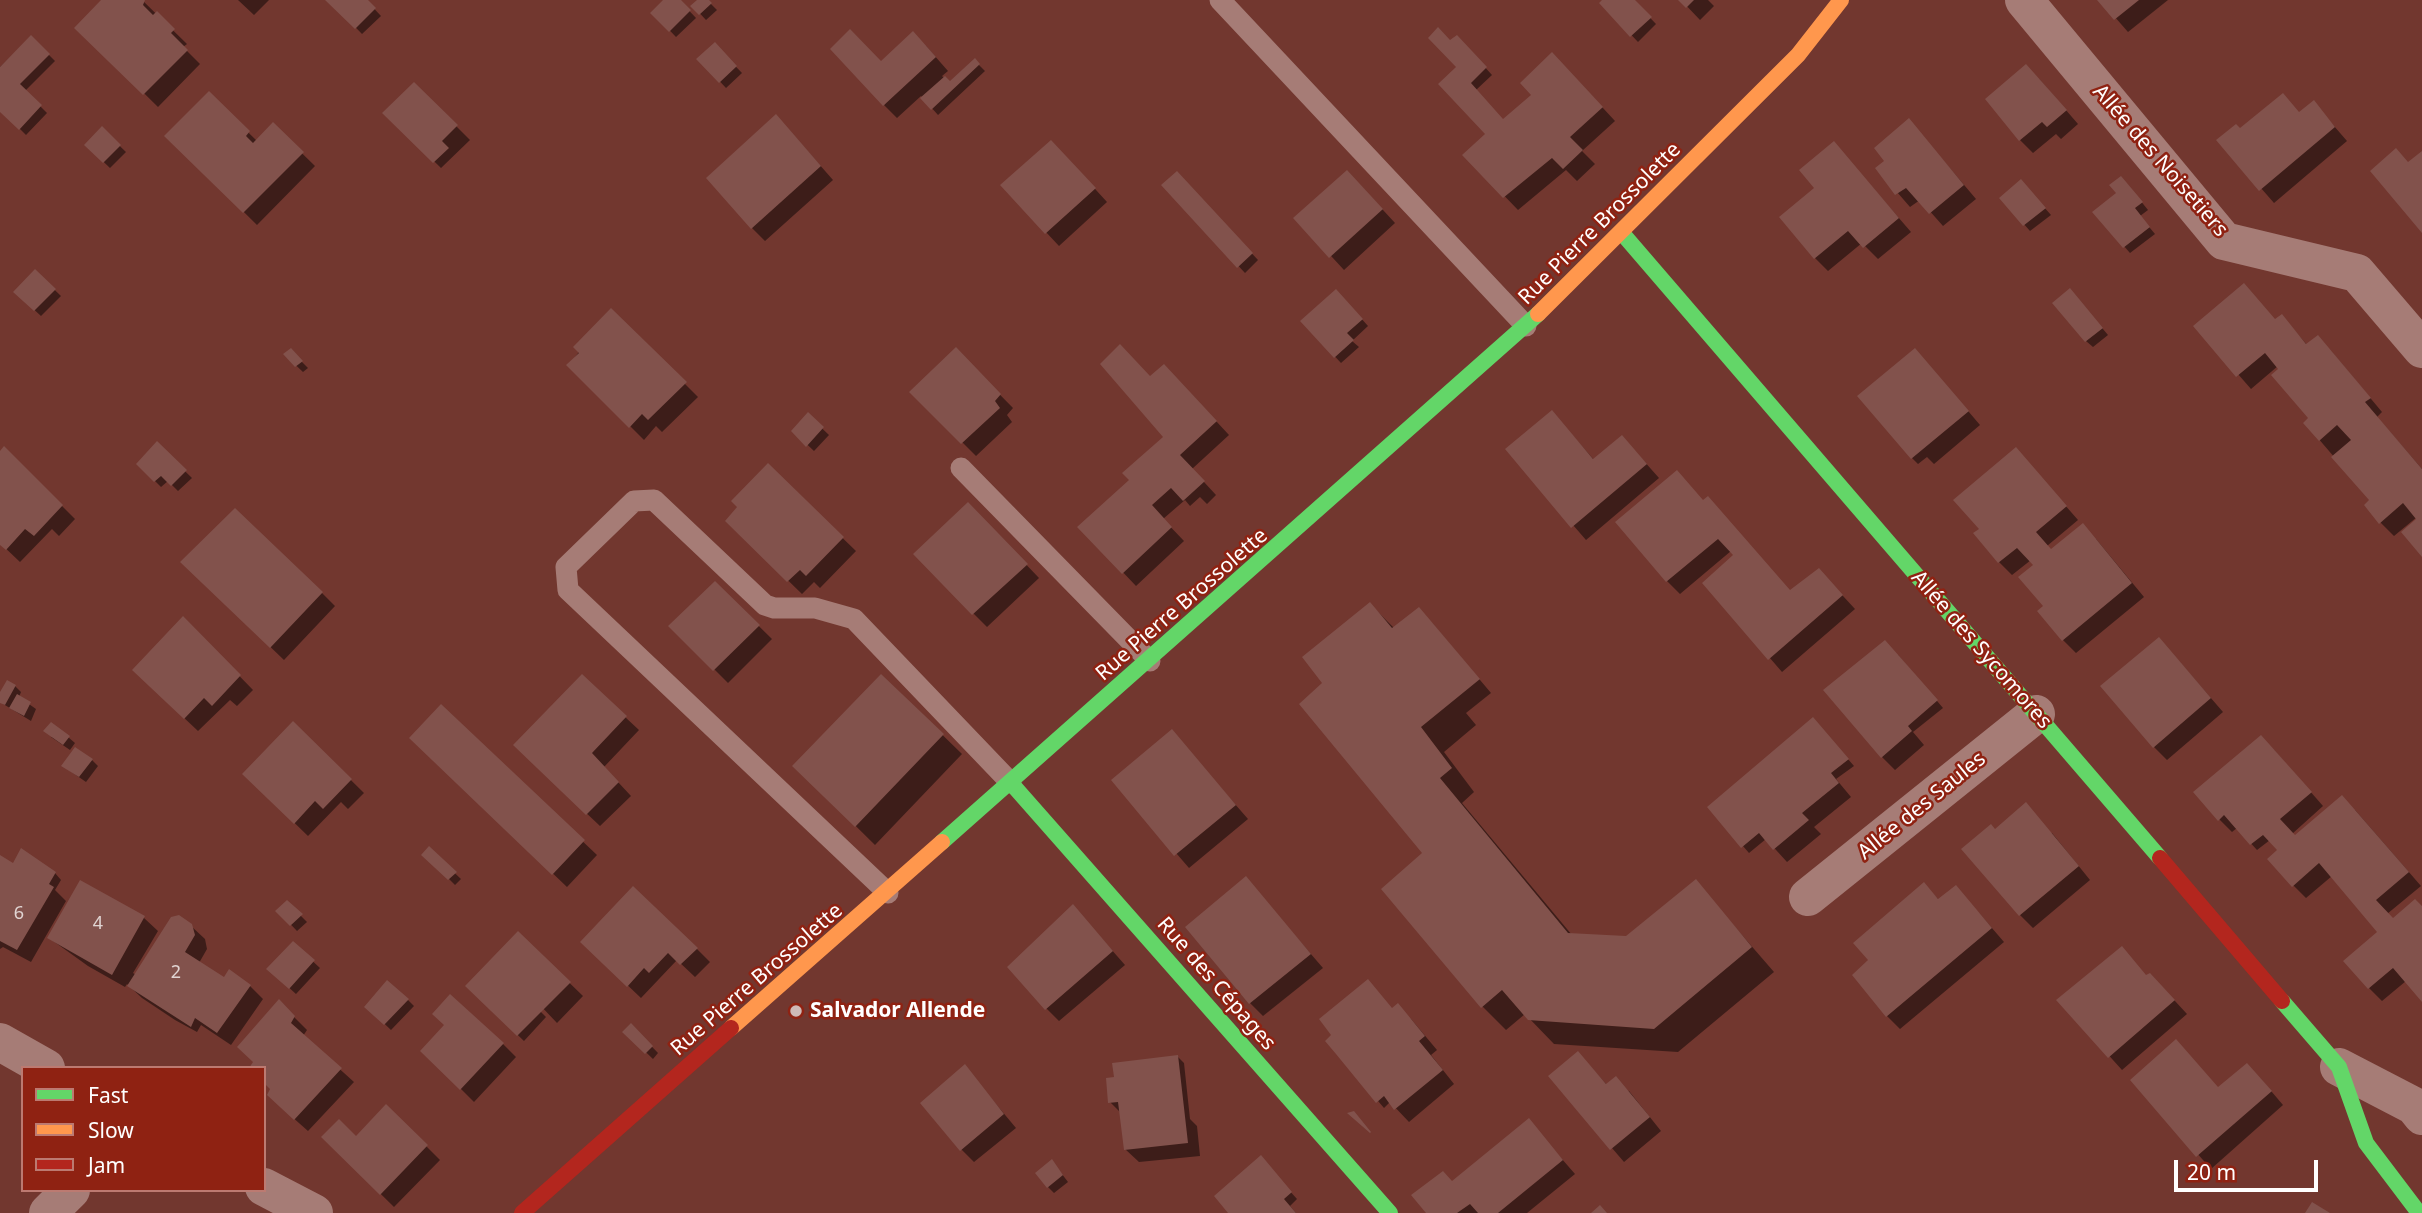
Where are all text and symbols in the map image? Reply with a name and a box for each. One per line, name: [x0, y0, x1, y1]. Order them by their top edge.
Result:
street label: Allée des Noisetiers: [2087, 80, 2233, 242]
street label: Rue Pierre Brossolette: [1514, 138, 1686, 310]
street label: Rue Pierre Brossolette: [1091, 524, 1273, 686]
street label: Allée des Sycomores: [1905, 566, 2057, 734]
street label: Allée des Saules: [1853, 747, 1991, 865]
street label: Rue Pierre Brossolette: [666, 899, 848, 1061]
house number: 6: [14, 903, 24, 925]
street label: Rue des Cépages: [1151, 912, 1281, 1056]
house number: 4: [93, 913, 103, 935]
house number: 2: [171, 962, 181, 984]
place label: Salvador Allende: [810, 998, 985, 1024]
marker: Salvador Allende: [788, 1003, 804, 1019]
legend: [21, 1066, 266, 1192]
text: Fast: [88, 1081, 128, 1109]
text: Slow: [88, 1116, 134, 1144]
scale bar: [2177, 1146, 2320, 1190]
text: Jam: [88, 1151, 125, 1179]
text: 20 m: [2187, 1158, 2236, 1186]

